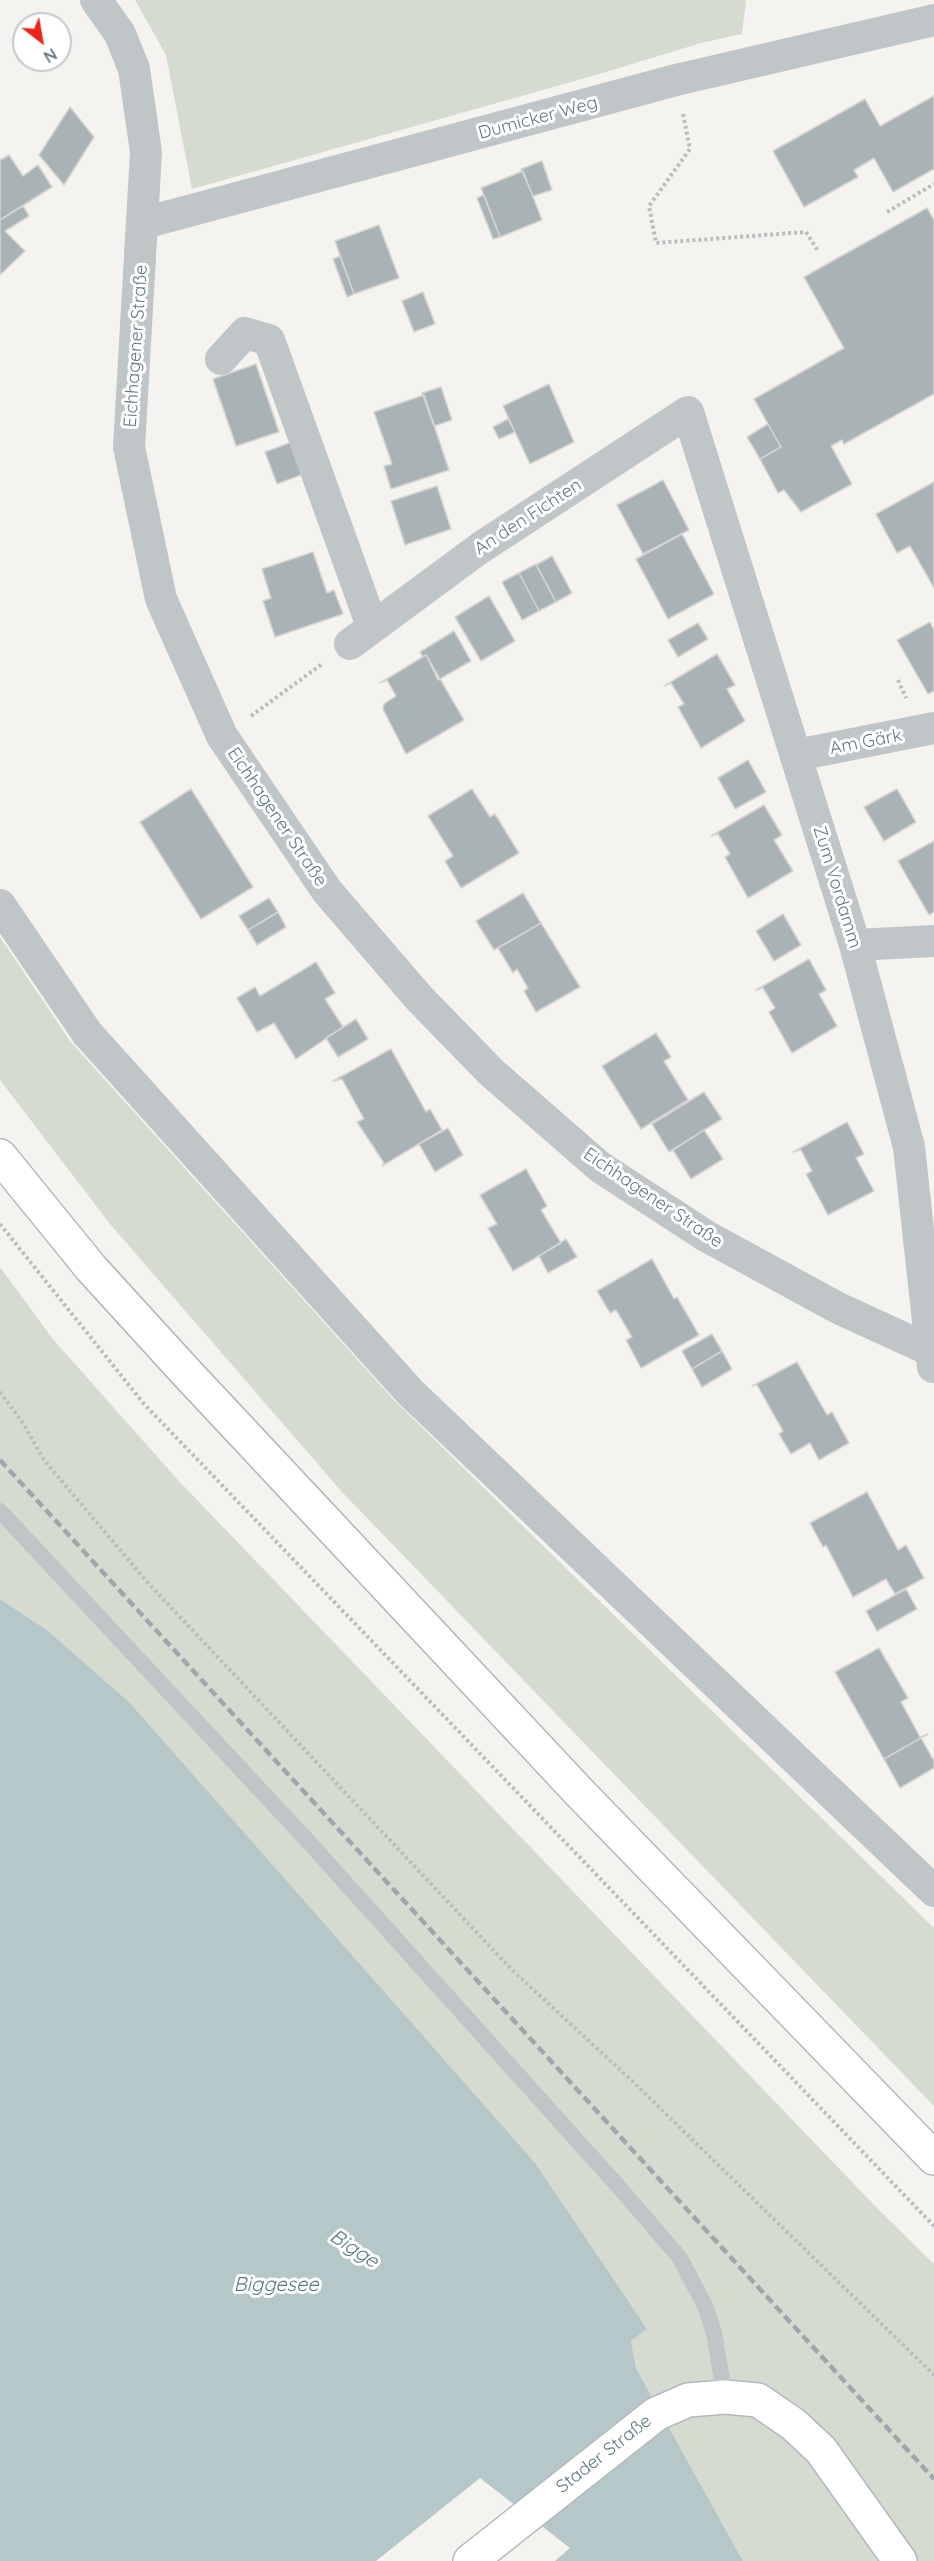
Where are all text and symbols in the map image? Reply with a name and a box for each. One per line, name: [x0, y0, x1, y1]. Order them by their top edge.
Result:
north arrow: [12, 12, 72, 72]
text: N: [40, 44, 60, 67]
street label: Dumicker Weg: [476, 92, 600, 144]
street label: Eichhagener Straße: [120, 264, 152, 428]
street label: An den Fichten: [470, 474, 586, 560]
street label: Am Gärk: [828, 724, 904, 760]
street label: Eichhagener Straße: [222, 743, 332, 891]
street label: Zum Vordamm: [808, 823, 866, 951]
street label: Eichhagener Straße: [579, 1143, 727, 1253]
water label: Bigge: [325, 2224, 383, 2274]
water label: Biggesee: [233, 2273, 319, 2297]
street label: Stader Straße: [552, 2410, 656, 2498]

